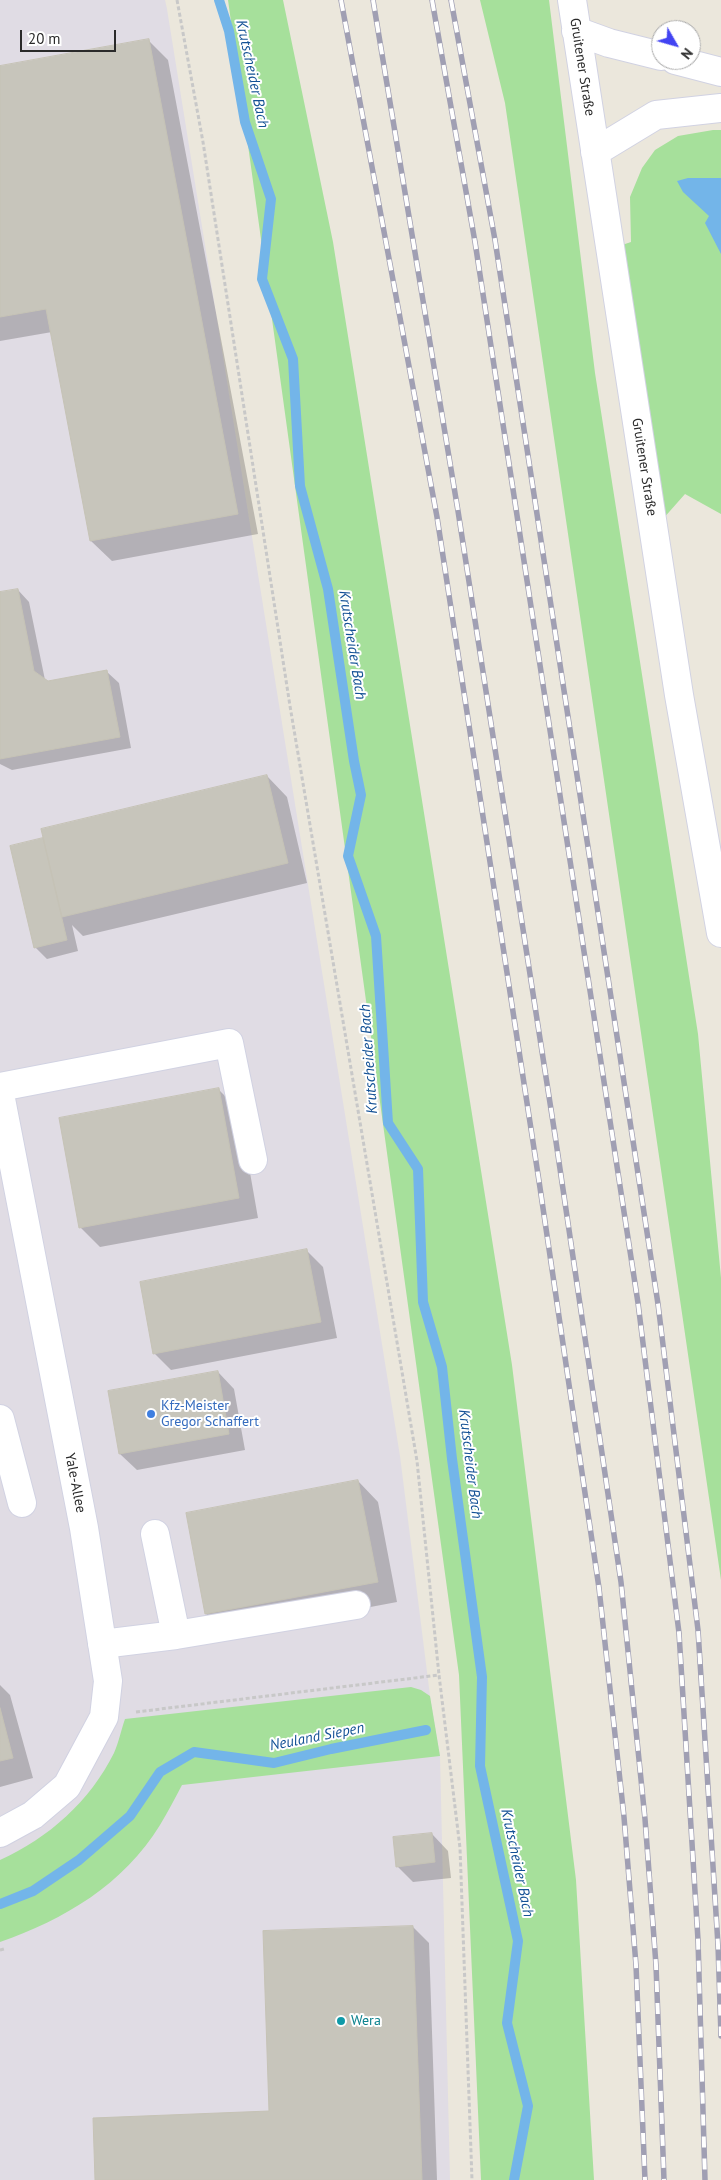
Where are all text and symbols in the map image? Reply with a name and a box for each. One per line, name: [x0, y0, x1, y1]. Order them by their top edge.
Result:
street label: Gruitener Straße: [566, 17, 598, 117]
water label: Krutscheider Bach: [232, 18, 272, 130]
scale bar: [22, 20, 119, 52]
north arrow: [651, 20, 701, 70]
text: 20 m: [28, 29, 61, 48]
text: N: [677, 44, 697, 63]
street label: Gruitener Straße: [628, 417, 660, 517]
water label: Krutscheider Bach: [335, 589, 369, 701]
water label: Krutscheider Bach: [356, 1004, 382, 1114]
place label: Kfz-Meister Gregor Schaffert: [161, 1398, 259, 1430]
marker: Kfz-Meister Gregor Schaffert: [145, 1408, 157, 1420]
water label: Krutscheider Bach: [454, 1408, 486, 1520]
street label: Yale-Allee: [61, 1452, 89, 1514]
water label: Neuland Siepen: [268, 1719, 366, 1755]
water label: Krutscheider Bach: [497, 1807, 537, 1919]
place label: Wera: [351, 2013, 381, 2029]
marker: Wera: [335, 2015, 347, 2027]

